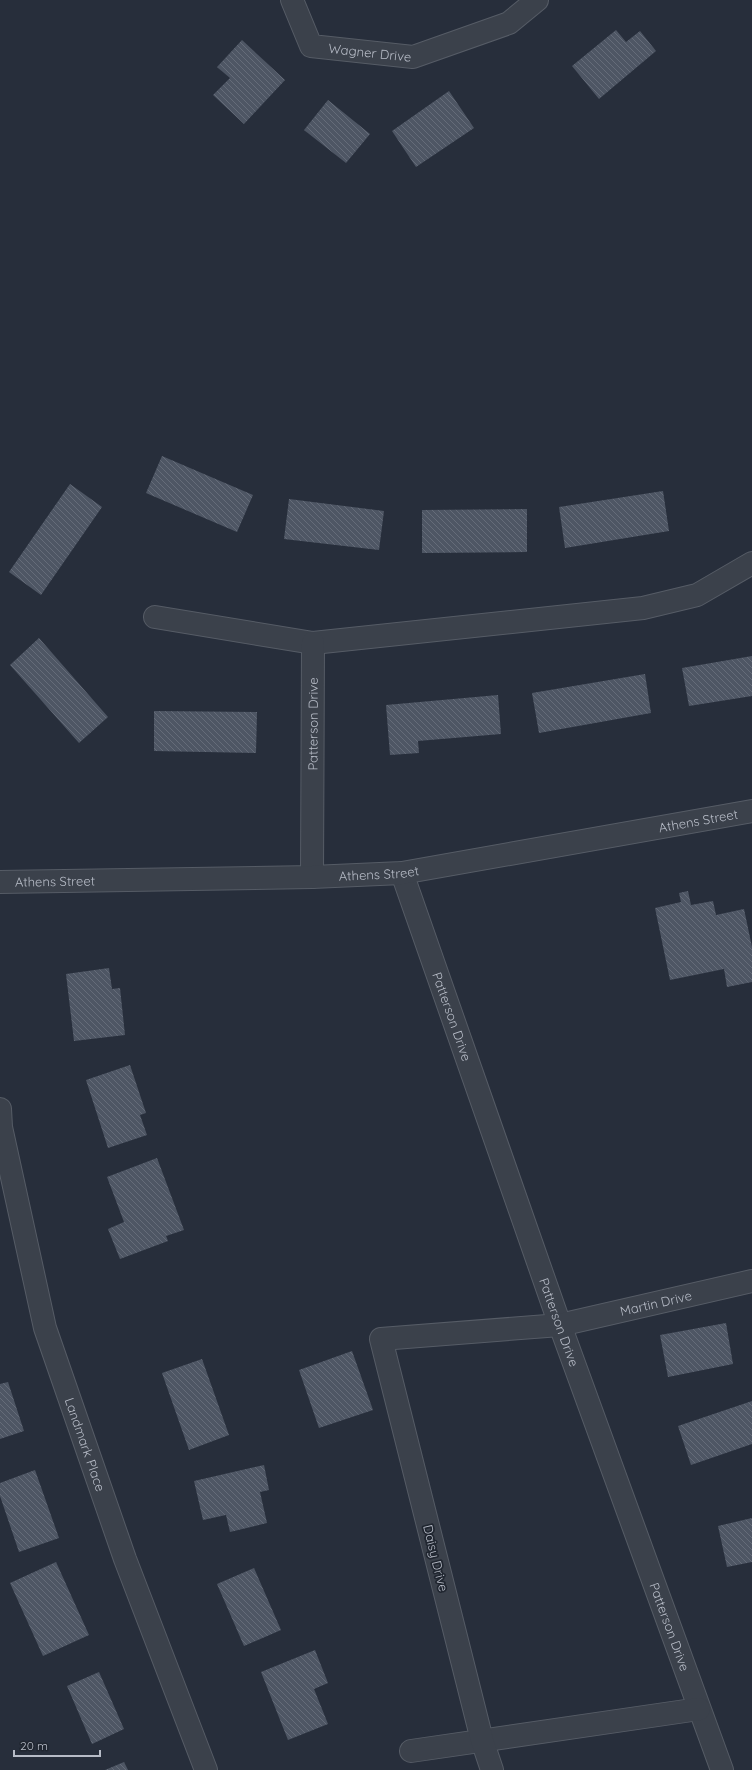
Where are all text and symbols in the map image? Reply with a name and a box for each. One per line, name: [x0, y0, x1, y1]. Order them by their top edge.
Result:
street label: Wagner Drive: [328, 40, 412, 65]
street label: Patterson Drive: [304, 677, 321, 771]
street label: Athens Street: [657, 806, 739, 835]
street label: Athens Street: [338, 862, 420, 884]
street label: Athens Street: [15, 872, 95, 890]
street label: Patterson Drive: [429, 970, 475, 1063]
street label: Patterson Drive: [536, 1276, 582, 1369]
street label: Martin Drive: [618, 1287, 693, 1319]
street label: Landmark Place: [62, 1395, 109, 1493]
street label: Daisy Drive: [420, 1523, 452, 1593]
street label: Patterson Drive: [646, 1580, 693, 1673]
scale bar: [14, 1732, 100, 1758]
text: 20 m: [20, 1738, 48, 1753]

